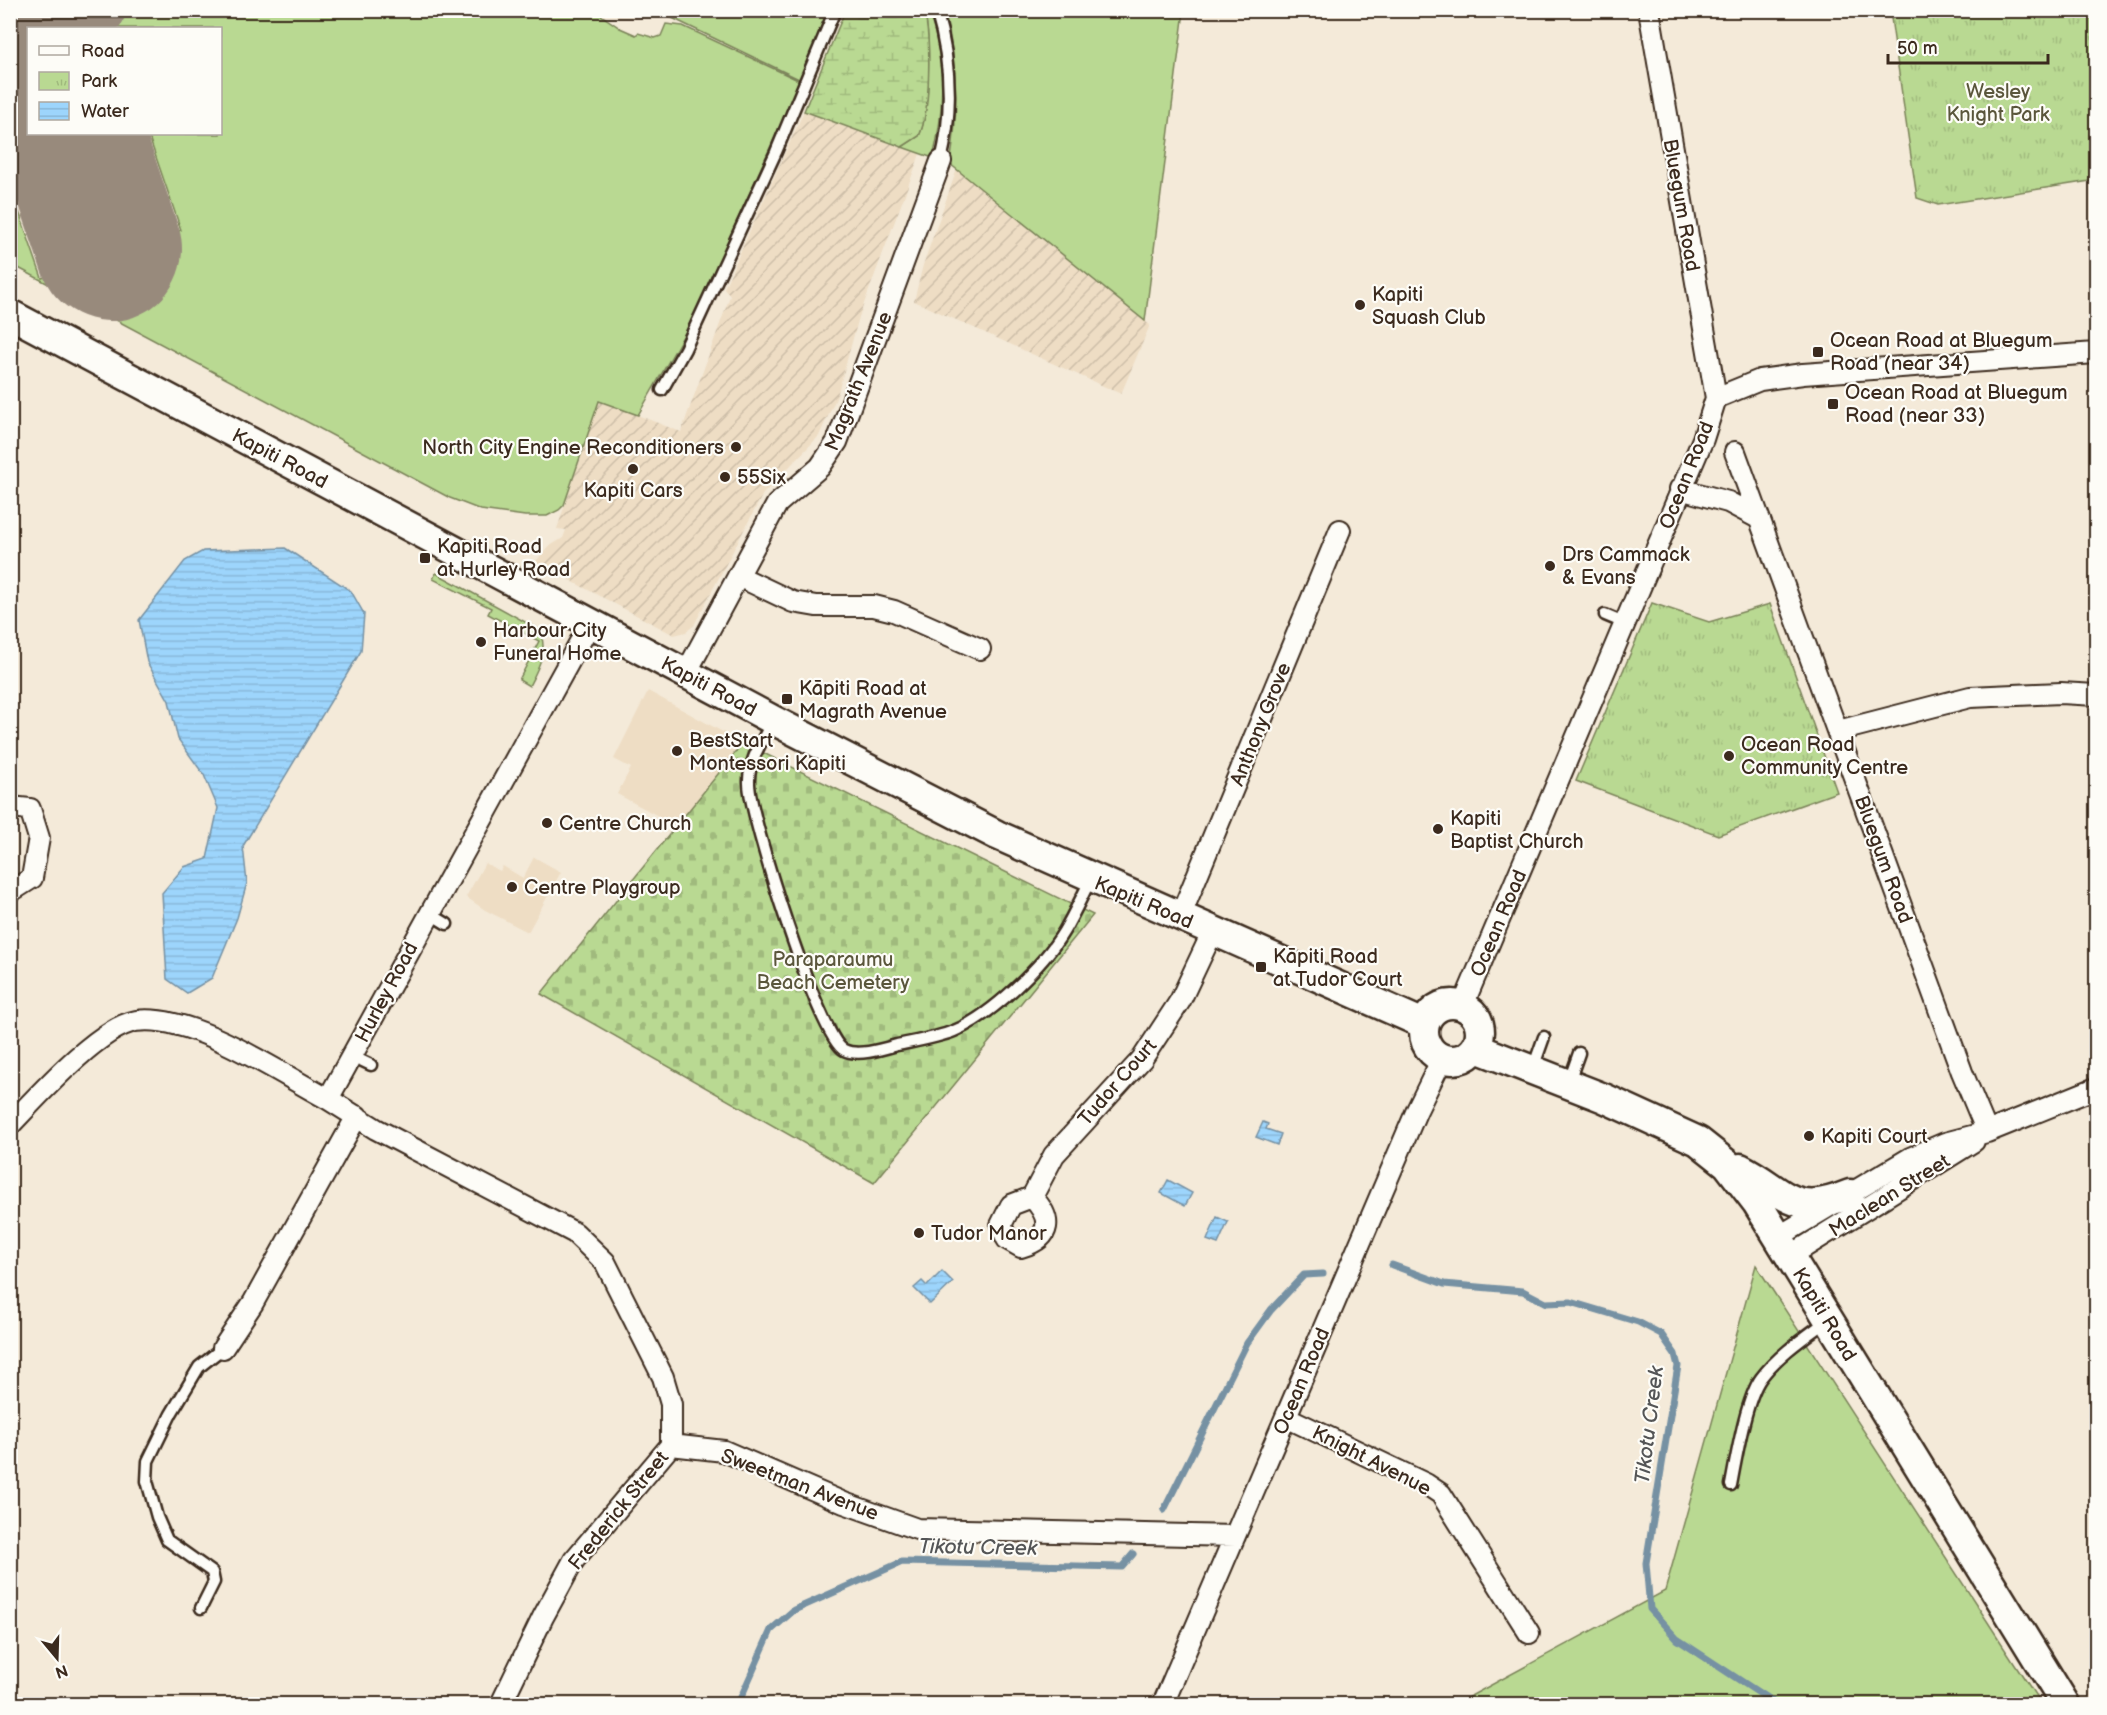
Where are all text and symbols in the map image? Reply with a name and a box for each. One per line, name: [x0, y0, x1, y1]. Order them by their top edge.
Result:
legend: [27, 27, 222, 135]
scale bar: [1888, 27, 2048, 65]
text: 50 m: [1897, 38, 1938, 59]
text: Road: [81, 41, 125, 62]
text: Park: [81, 71, 117, 92]
park label: Wesley Knight Park: [1946, 80, 2050, 127]
text: Water: [81, 101, 129, 122]
street label: Bluegum Road: [1658, 137, 1704, 273]
place label: Kapiti Squash Club: [1372, 283, 1486, 330]
marker: Kapiti Squash Club: [1353, 298, 1367, 312]
street label: Magrath Avenue: [820, 308, 898, 454]
place label: Ocean Road at Bluegum Road (near 34): [1830, 329, 2052, 376]
marker: Ocean Road at Bluegum Road (near 34): [1811, 345, 1825, 359]
place label: Ocean Road at Bluegum Road (near 33): [1845, 381, 2067, 428]
marker: Ocean Road at Bluegum Road (near 33): [1826, 397, 1840, 411]
street label: Ocean Road: [1654, 418, 1719, 533]
street label: Kapiti Road: [228, 424, 331, 494]
place label: North City Engine Reconditioners: [422, 436, 724, 460]
marker: North City Engine Reconditioners: [729, 440, 743, 454]
marker: Kapiti Cars: [626, 462, 640, 476]
place label: 55Six: [737, 466, 787, 490]
marker: 55Six: [718, 470, 732, 484]
place label: Kapiti Cars: [583, 479, 683, 503]
place label: Kapiti Road at Hurley Road: [437, 535, 570, 582]
place label: Drs Cammack & Evans: [1562, 543, 1690, 590]
marker: Kapiti Road at Hurley Road: [418, 551, 432, 565]
marker: Drs Cammack & Evans: [1543, 559, 1557, 573]
place label: Harbour City Funeral Home: [493, 619, 622, 666]
marker: Harbour City Funeral Home: [474, 635, 488, 649]
street label: Kapiti Road: [657, 652, 760, 722]
street label: Anthony Grove: [1225, 659, 1297, 789]
place label: Kāpiti Road at Magrath Avenue: [799, 677, 947, 724]
marker: Kāpiti Road at Magrath Avenue: [780, 692, 794, 706]
place label: BestStart Montessori Kapiti: [689, 729, 846, 776]
place label: Ocean Road Community Centre: [1741, 733, 1908, 780]
marker: BestStart Montessori Kapiti: [670, 744, 684, 758]
marker: Ocean Road Community Centre: [1722, 749, 1736, 763]
street label: Bluegum Road: [1849, 792, 1917, 926]
place label: Kapiti Baptist Church: [1450, 807, 1583, 854]
place label: Centre Church: [559, 812, 691, 836]
marker: Centre Church: [540, 816, 554, 830]
marker: Kapiti Baptist Church: [1431, 822, 1445, 836]
street label: Ocean Road: [1466, 866, 1532, 980]
street label: Kapiti Road: [1091, 871, 1197, 934]
place label: Centre Playgroup: [524, 876, 681, 900]
marker: Centre Playgroup: [505, 880, 519, 894]
street label: Hurley Road: [350, 938, 423, 1047]
place label: Kāpiti Road at Tudor Court: [1273, 945, 1402, 992]
park label: Paraparaumu Beach Cemetery: [756, 948, 910, 995]
marker: Kāpiti Road at Tudor Court: [1254, 960, 1268, 974]
street label: Tudor Court: [1074, 1034, 1162, 1131]
place label: Kapiti Court: [1821, 1125, 1928, 1149]
marker: Kapiti Court: [1802, 1129, 1816, 1143]
street label: Maclean Street: [1825, 1149, 1954, 1243]
place label: Tudor Manor: [931, 1222, 1047, 1246]
marker: Tudor Manor: [912, 1226, 926, 1240]
street label: Kapiti Road: [1787, 1263, 1861, 1366]
street label: Ocean Road: [1269, 1324, 1335, 1438]
water label: Tikotu Creek: [1630, 1364, 1669, 1485]
street label: Knight Avenue: [1308, 1421, 1435, 1501]
street label: Sweetman Avenue: [717, 1444, 882, 1526]
street label: Frederick Street: [563, 1446, 674, 1575]
water label: Tikotu Creek: [919, 1534, 1038, 1561]
north arrow: [27, 1628, 87, 1688]
text: N: [53, 1660, 70, 1682]

